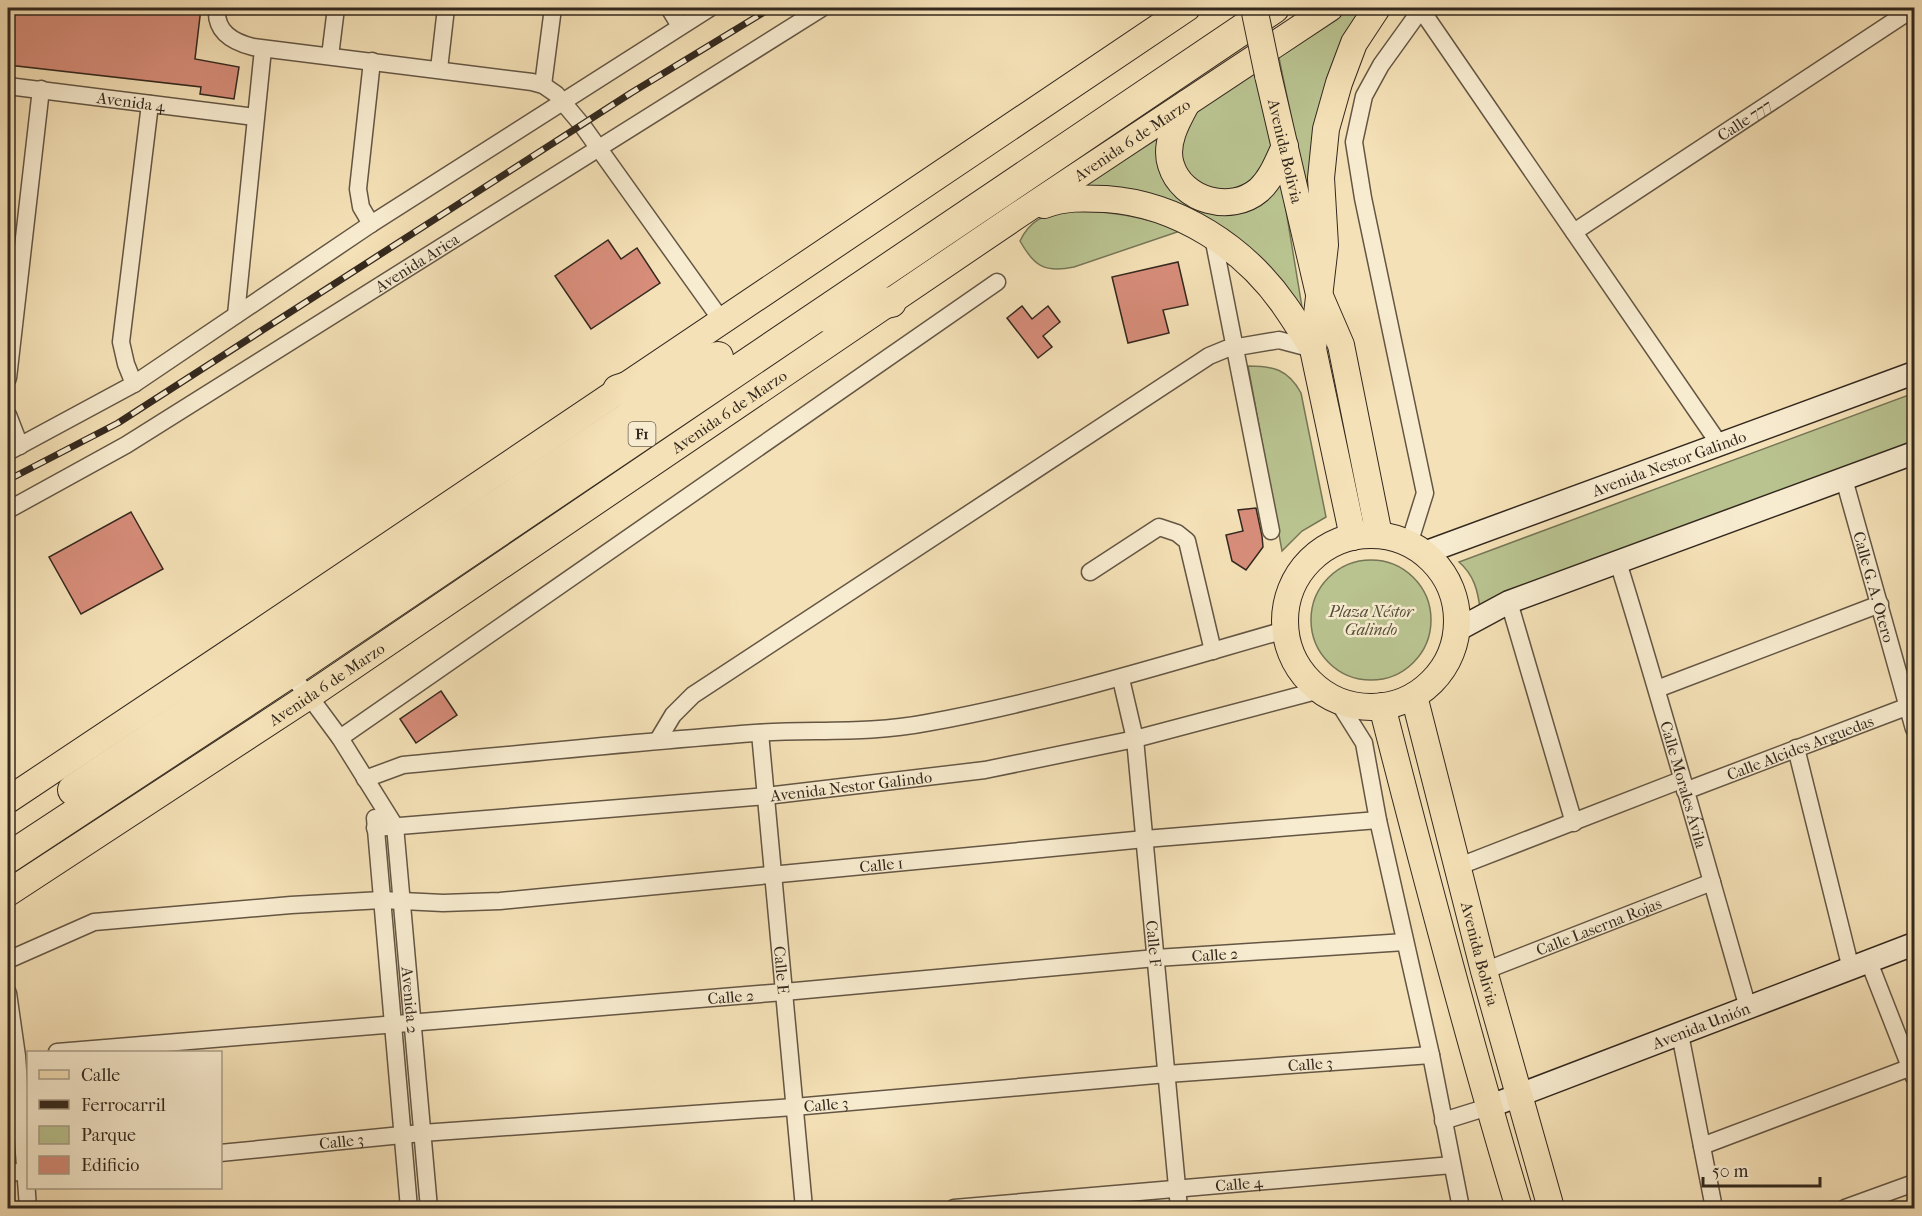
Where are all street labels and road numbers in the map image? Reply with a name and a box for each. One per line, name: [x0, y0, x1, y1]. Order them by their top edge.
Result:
street label: Avenida 4: [95, 88, 167, 115]
street label: Avenida 6 de Marzo: [1069, 94, 1193, 185]
street label: Calle 777: [1713, 95, 1775, 145]
street label: Avenida Bolivia: [1264, 96, 1307, 206]
street label: Avenida Arica: [370, 229, 463, 296]
street label: Avenida 6 de Marzo: [667, 365, 790, 458]
road number: F1: [628, 422, 656, 446]
street label: Avenida Nestor Galindo: [1588, 426, 1749, 500]
street label: Calle G. A. Otero: [1850, 529, 1899, 644]
street label: Avenida 6 de Marzo: [264, 638, 388, 730]
street label: Calle Alcides Arguedas: [1724, 711, 1876, 784]
street label: Calle Morales Ávila: [1657, 719, 1711, 851]
street label: Avenida Nestor Galindo: [768, 767, 933, 805]
street label: Calle 1: [858, 853, 904, 876]
street label: Calle Laserna Rojas: [1533, 893, 1664, 959]
street label: Avenida Bolivia: [1457, 899, 1503, 1008]
street label: Calle F: [1143, 919, 1166, 968]
street label: Calle 2: [1191, 943, 1239, 965]
street label: Calle E: [770, 945, 794, 995]
street label: Avenida 2: [398, 965, 423, 1035]
street label: Calle 2: [707, 985, 755, 1008]
street label: Avenida Unión: [1649, 998, 1753, 1053]
street label: Calle 3: [1287, 1053, 1333, 1075]
street label: Calle 3: [803, 1093, 849, 1116]
street label: Calle 3: [318, 1129, 365, 1153]
street label: Calle 4: [1214, 1172, 1264, 1195]

